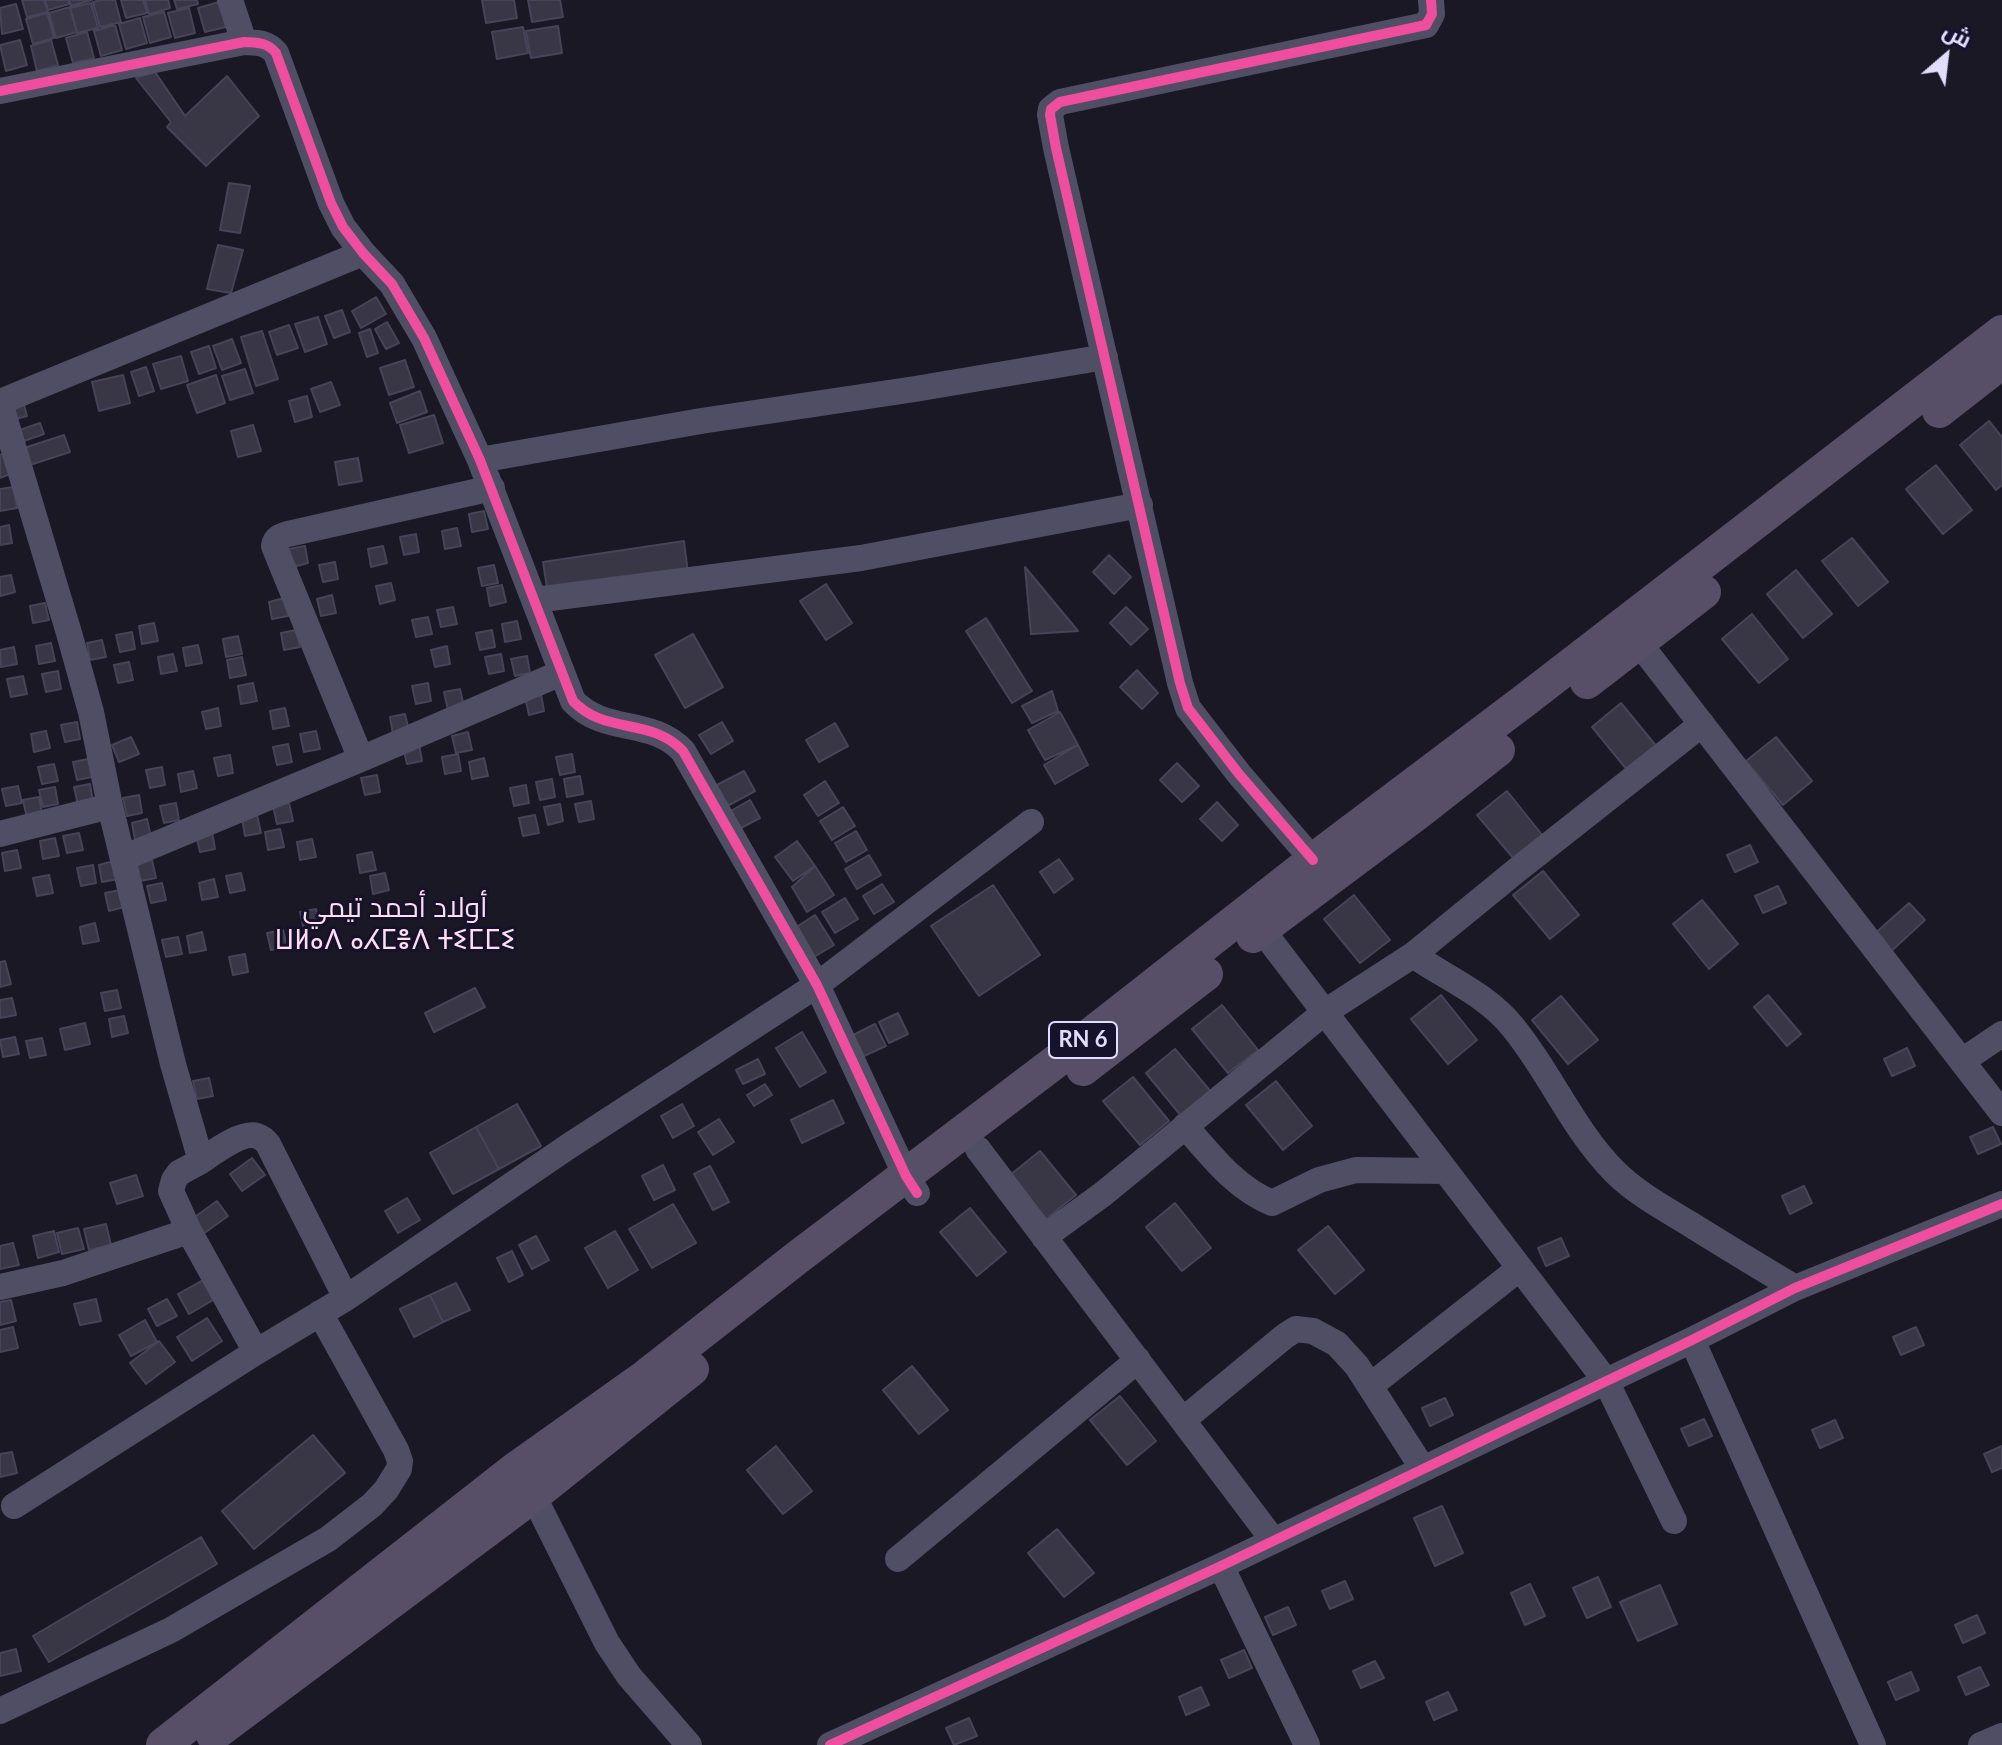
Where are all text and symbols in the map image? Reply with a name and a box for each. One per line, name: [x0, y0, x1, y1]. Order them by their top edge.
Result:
north arrow: [1906, 16, 1986, 96]
text: ش: [1939, 16, 1976, 53]
district label: أولاد أحمد تيمي ⵡⵍⴰⴷ ⴰⵃⵎⴻⴷ ⵜⵉⵎⵎⵉ: [275, 891, 515, 957]
road number: RN 6: [1049, 1022, 1117, 1058]

